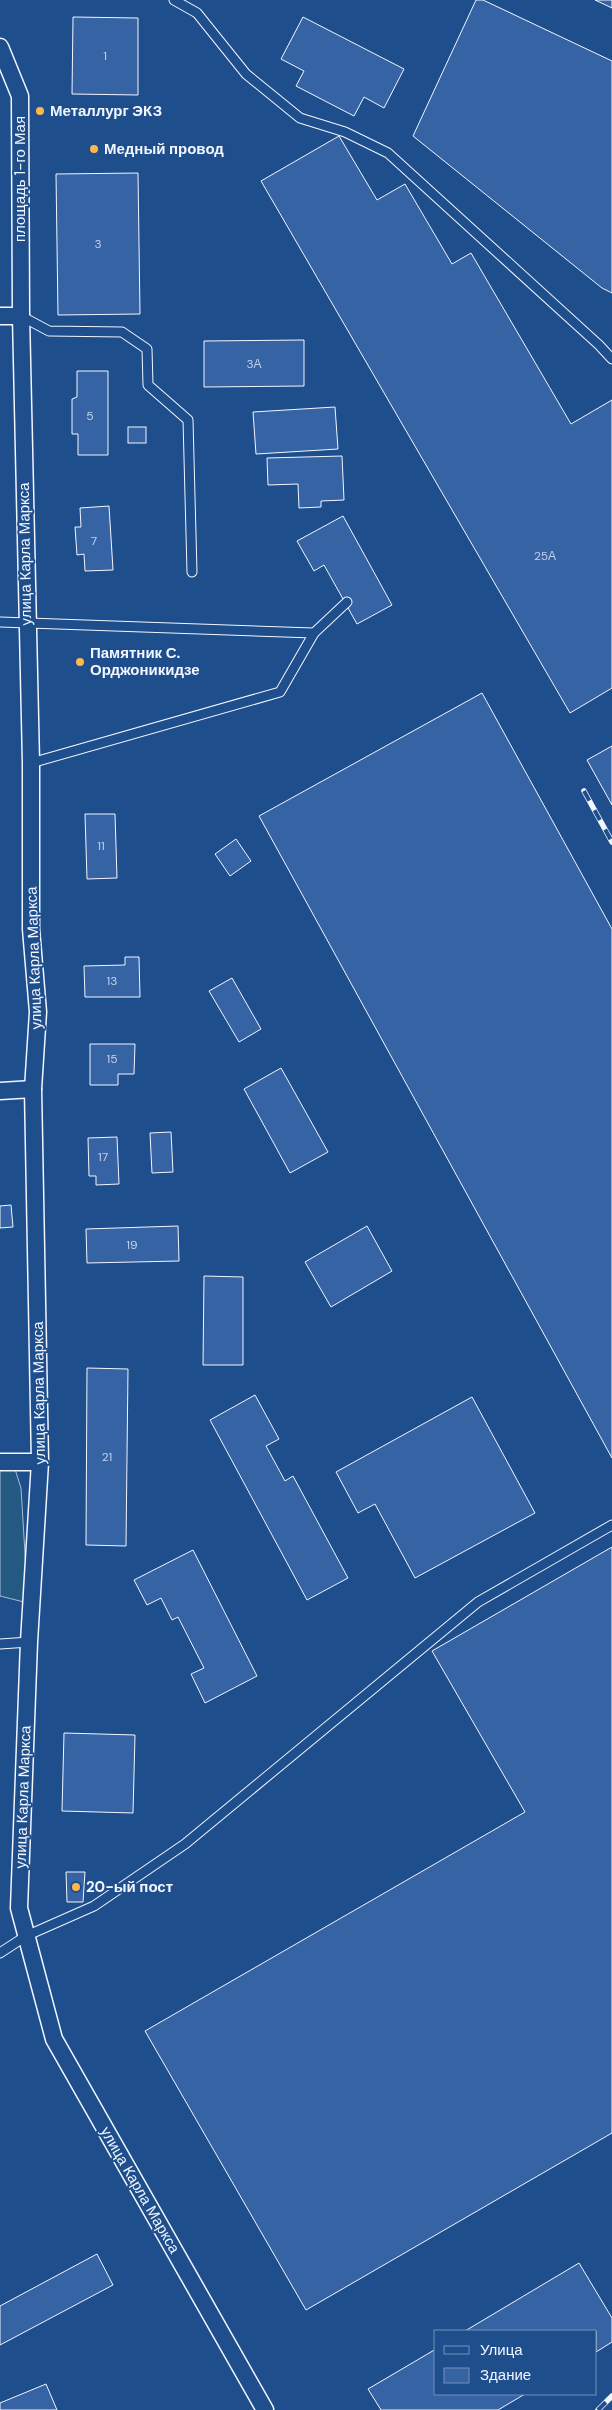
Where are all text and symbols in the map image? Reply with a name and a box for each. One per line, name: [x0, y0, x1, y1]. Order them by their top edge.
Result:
house number: 1: [103, 48, 107, 64]
place label: Металлург ЭКЗ: [50, 101, 162, 121]
marker: Металлург ЭКЗ: [34, 105, 46, 117]
street label: площадь 1-го Мая: [10, 116, 30, 242]
place label: Медный провод: [104, 139, 224, 159]
marker: Медный провод: [88, 143, 100, 155]
house number: 3: [94, 236, 102, 252]
house number: 3А: [246, 356, 262, 372]
house number: 5: [86, 408, 94, 424]
street label: улица Карла Маркса: [14, 482, 36, 626]
house number: 7: [91, 533, 97, 549]
house number: 25А: [534, 548, 556, 564]
place label: Памятник С. Орджоникидзе: [90, 643, 200, 680]
marker: Памятник С. Орджоникидзе: [74, 656, 86, 668]
house number: 11: [97, 838, 105, 854]
street label: улица Карла Маркса: [21, 885, 46, 1030]
house number: 13: [107, 973, 117, 989]
house number: 15: [106, 1051, 118, 1067]
house number: 17: [98, 1149, 108, 1165]
house number: 19: [126, 1237, 138, 1253]
street label: улица Карла Маркса: [28, 1321, 50, 1465]
house number: 21: [102, 1449, 112, 1465]
street label: улица Карла Маркса: [11, 1724, 36, 1869]
place label: 20-ый пост: [86, 1877, 173, 1897]
marker: 20-ый пост: [70, 1881, 82, 1893]
street label: улица Карла Маркса: [96, 2123, 185, 2258]
legend: [434, 2330, 597, 2395]
text: Улица: [480, 2340, 523, 2360]
text: Здание: [480, 2365, 531, 2385]

